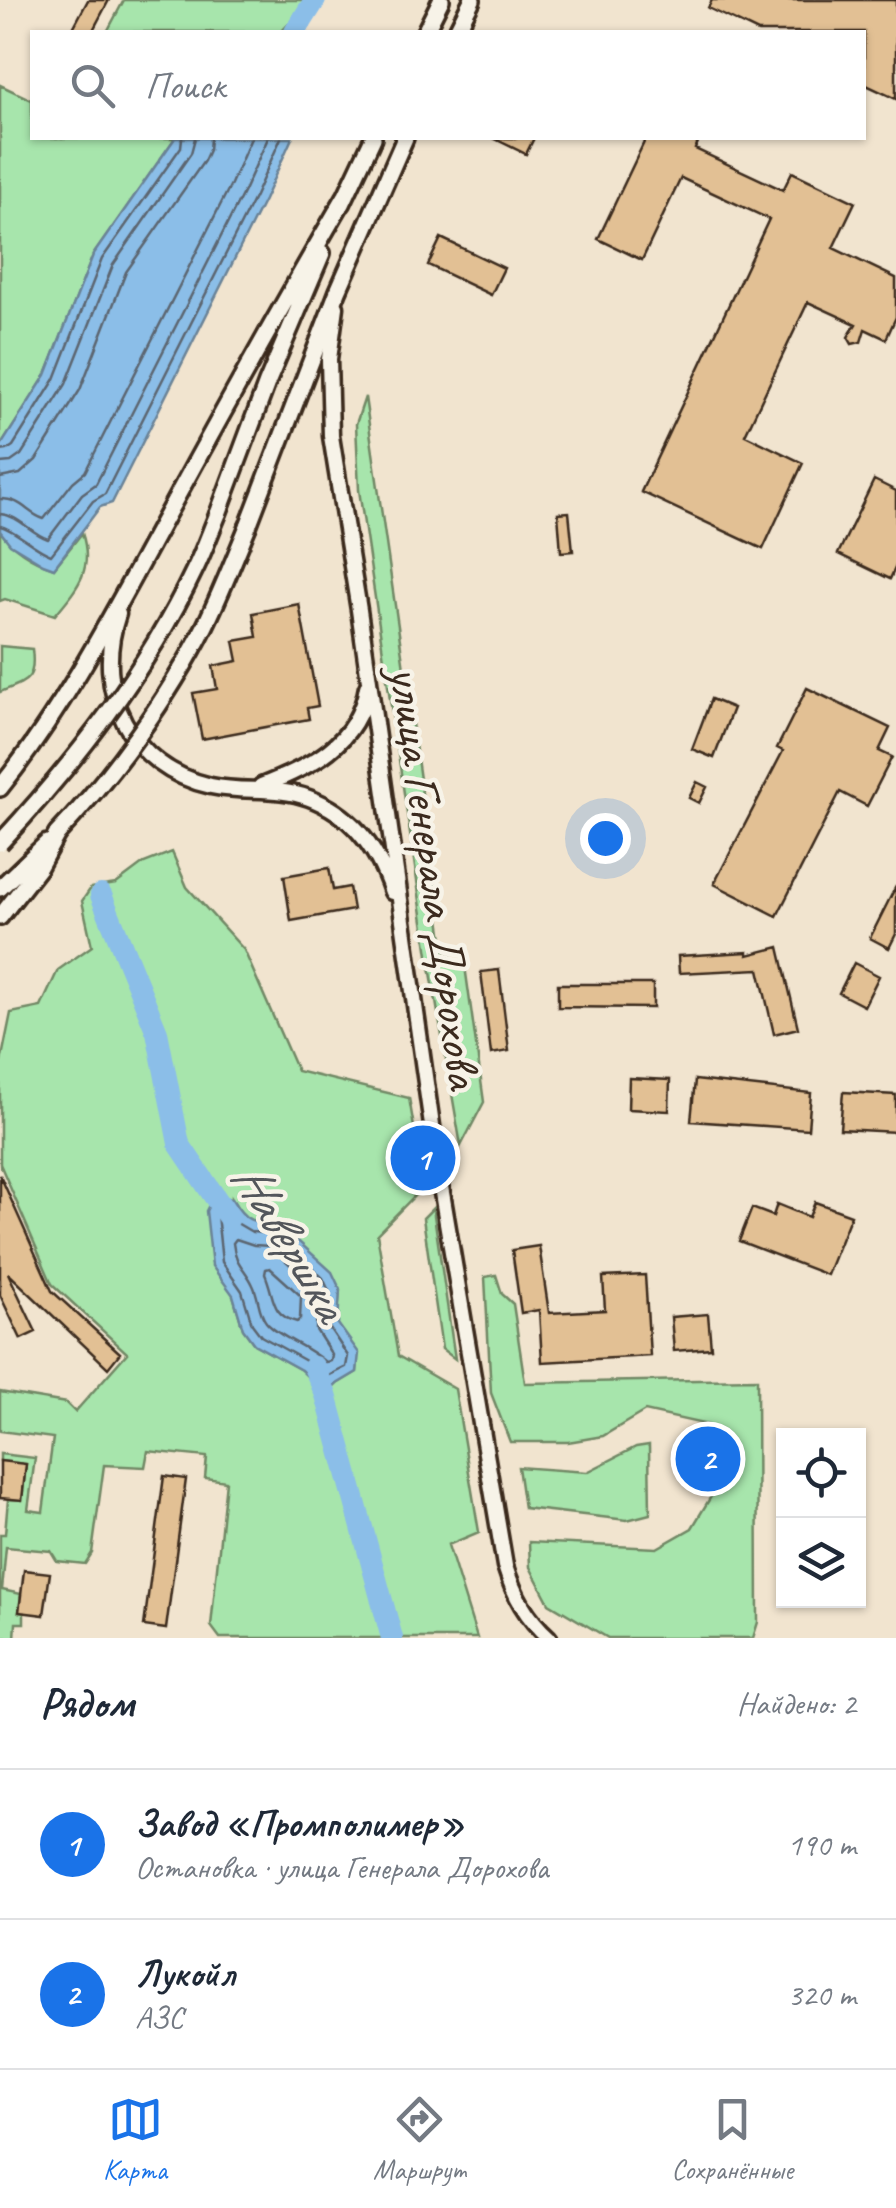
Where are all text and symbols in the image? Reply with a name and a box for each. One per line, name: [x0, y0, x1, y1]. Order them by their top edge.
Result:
search box: [30, 30, 866, 140]
icon: search: [65, 58, 120, 113]
text: Поиск: [145, 62, 225, 109]
street label: улица Генерала Дорохова: [374, 659, 497, 1095]
your location: [580, 813, 631, 864]
pin: 1: [390, 1120, 456, 1196]
water label: Навершка: [217, 1149, 366, 1337]
pin: 2: [676, 1422, 740, 1496]
map controls: [776, 1428, 866, 1608]
button: locate: [776, 1428, 866, 1518]
button: layers: [776, 1518, 866, 1608]
text: Рядом: [40, 1677, 134, 1730]
text: Найдено: 2: [737, 1683, 856, 1724]
text: Завод «Промполимер»: [135, 1800, 464, 1847]
text: 1: [65, 1824, 80, 1865]
text: 190 m: [787, 1824, 856, 1865]
text: Остановка · улица Генерала Дорохова: [135, 1847, 548, 1888]
text: Лукойл: [135, 1950, 234, 1997]
text: 2: [65, 1974, 80, 2015]
text: 320 m: [787, 1974, 856, 2015]
text: АЗС: [135, 1997, 183, 2038]
tab: Карта: [103, 2092, 167, 2187]
tab: Маршрут: [373, 2092, 465, 2187]
tab: Сохранённые: [671, 2092, 793, 2187]

